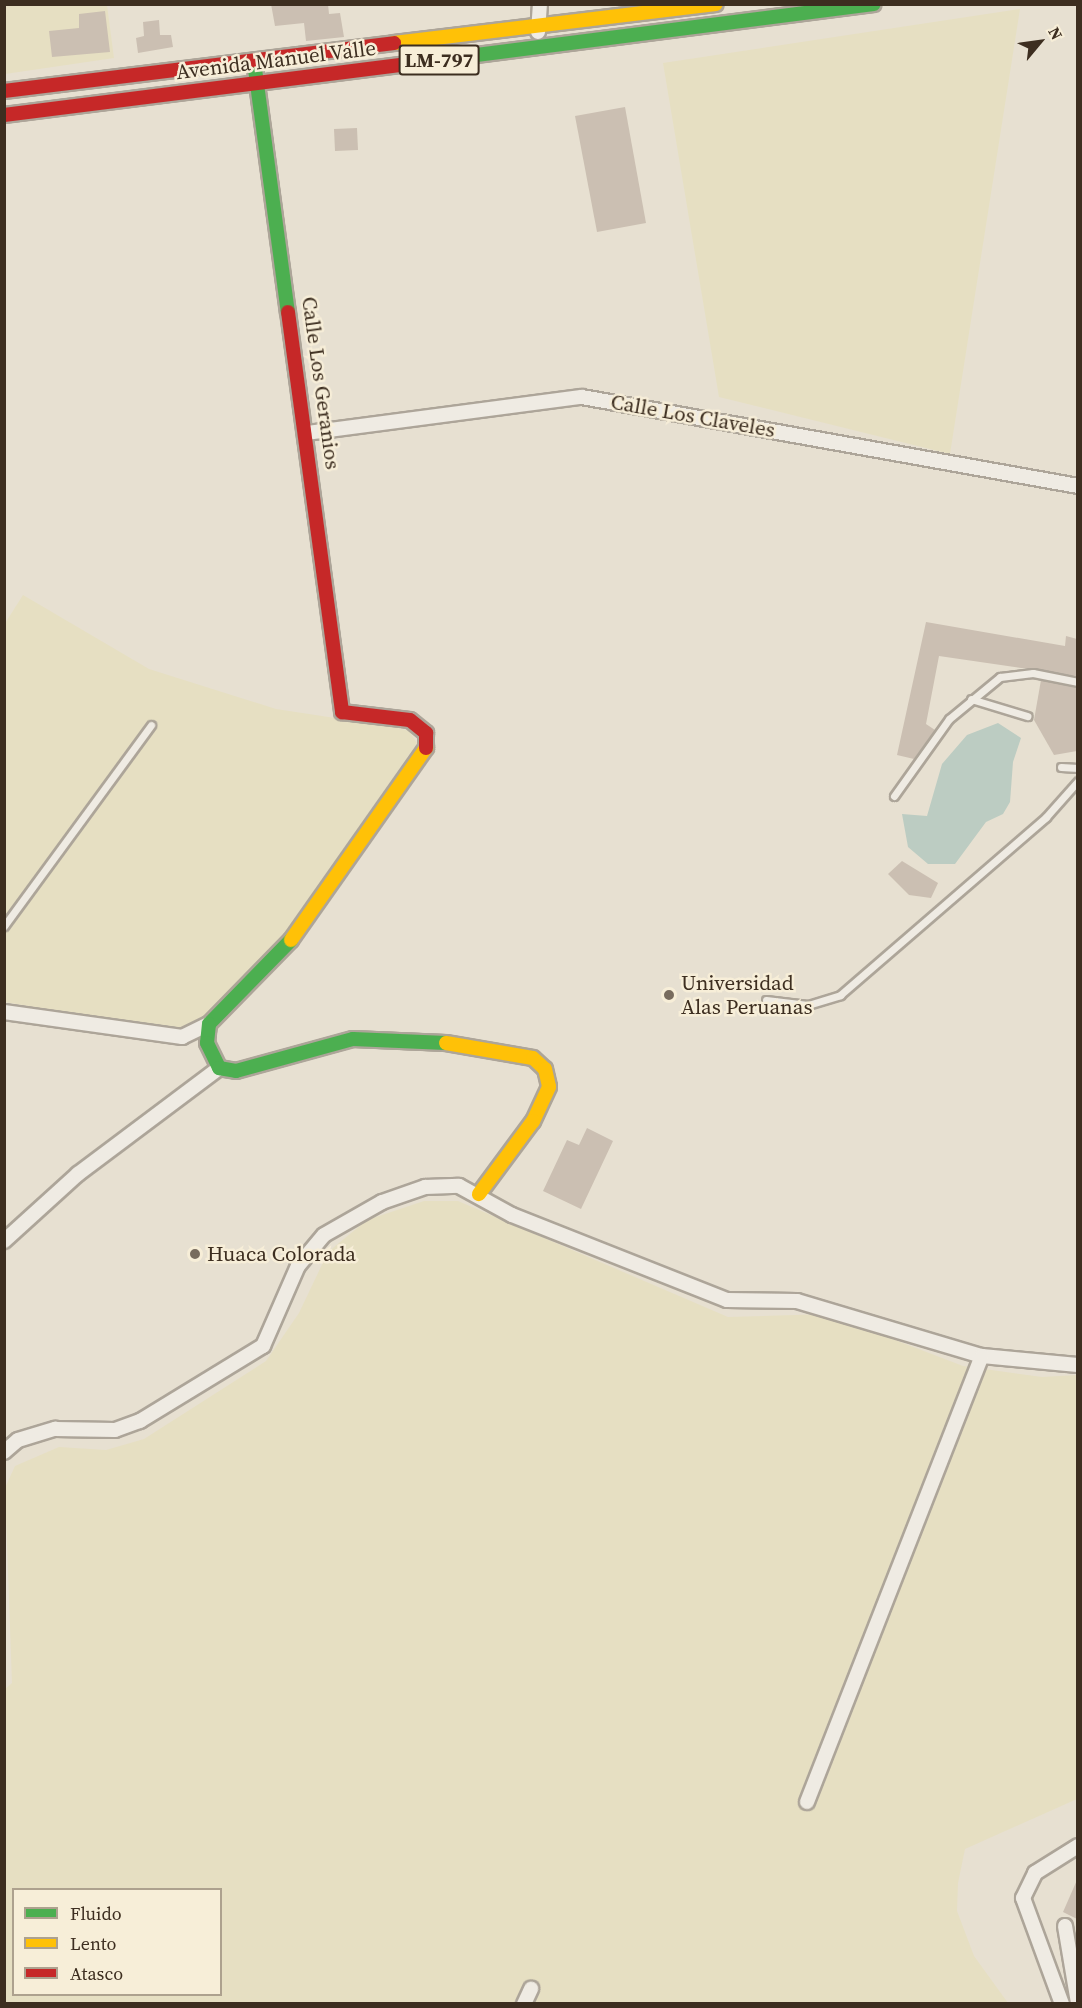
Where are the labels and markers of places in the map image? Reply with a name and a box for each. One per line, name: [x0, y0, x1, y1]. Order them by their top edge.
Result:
place label: Universidad Alas Peruanas: [681, 970, 813, 1020]
marker: Universidad Alas Peruanas: [662, 988, 676, 1002]
place label: Huaca Colorada: [207, 1241, 356, 1267]
marker: Huaca Colorada: [188, 1247, 202, 1261]

